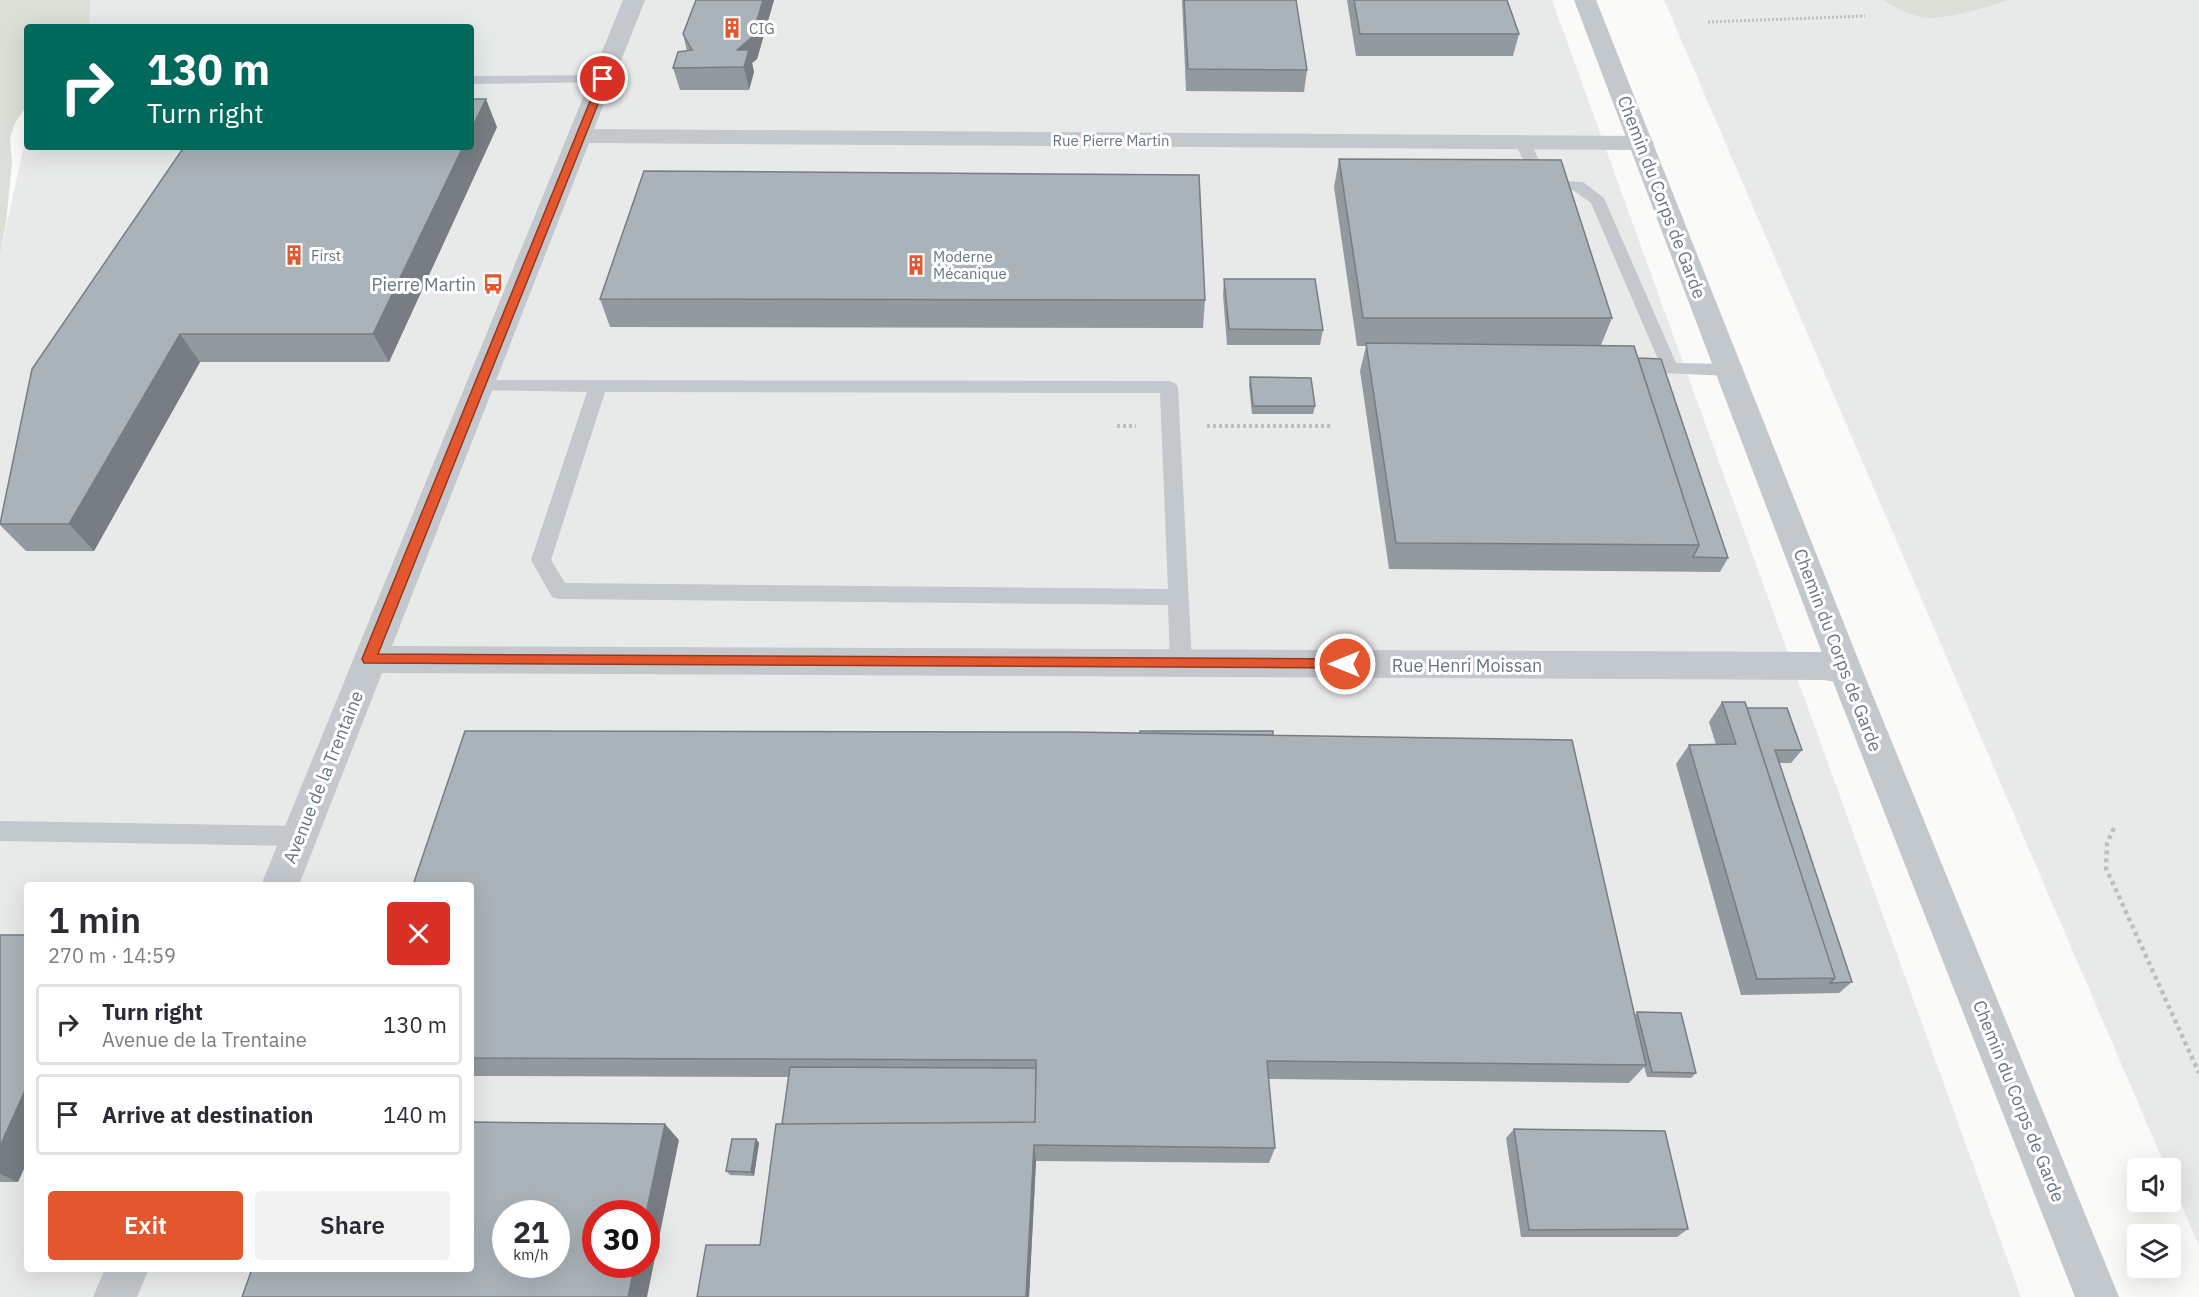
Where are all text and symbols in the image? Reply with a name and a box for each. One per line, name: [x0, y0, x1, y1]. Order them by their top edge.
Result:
building icon: CIG: [720, 16, 744, 40]
place label: CIG: [749, 19, 775, 38]
text: 130 m: [147, 42, 270, 97]
icon: right: [48, 48, 126, 126]
pin: [577, 53, 628, 104]
icon: arrive: [586, 62, 619, 95]
street label: Chemin du Corps de Garde: [1613, 92, 1711, 302]
text: Turn right: [147, 95, 264, 130]
street label: Rue Pierre Martin: [1053, 131, 1169, 150]
building icon: First: [282, 243, 306, 267]
place label: First: [311, 246, 341, 265]
place label: Moderne Mécanique: [933, 247, 1007, 283]
building icon: Moderne Mécanique: [904, 253, 928, 277]
bus stop icon: Pierre Martin: [481, 272, 505, 296]
place label: Pierre Martin: [372, 273, 476, 296]
street label: Chemin du Corps de Garde: [1789, 545, 1887, 755]
position arrow: [1313, 632, 1377, 696]
street label: Rue Henri Moissan: [1392, 654, 1542, 677]
street label: Avenue de la Trentaine: [278, 687, 368, 867]
text: 1 min: [48, 896, 141, 943]
button: close: [387, 902, 450, 965]
text: 270 m · 14:59: [48, 942, 176, 969]
text: Turn right: [102, 997, 203, 1026]
street label: Chemin du Corps de Garde: [1968, 997, 2070, 1205]
icon: right: [51, 1008, 84, 1041]
text: 130 m: [383, 1010, 447, 1039]
text: Avenue de la Trentaine: [102, 1026, 307, 1053]
icon: arrive: [51, 1098, 84, 1131]
text: Arrive at destination: [102, 1100, 313, 1129]
text: 140 m: [383, 1100, 447, 1129]
map controls: [2127, 1158, 2181, 1278]
button: sound: [2127, 1158, 2181, 1212]
button: Exit: [48, 1191, 243, 1260]
button: Share: [255, 1191, 450, 1260]
speed limit sign: 30: [582, 1200, 660, 1278]
text: 21: [513, 1212, 549, 1251]
button: layers: [2127, 1224, 2181, 1278]
text: km/h: [513, 1245, 549, 1264]

